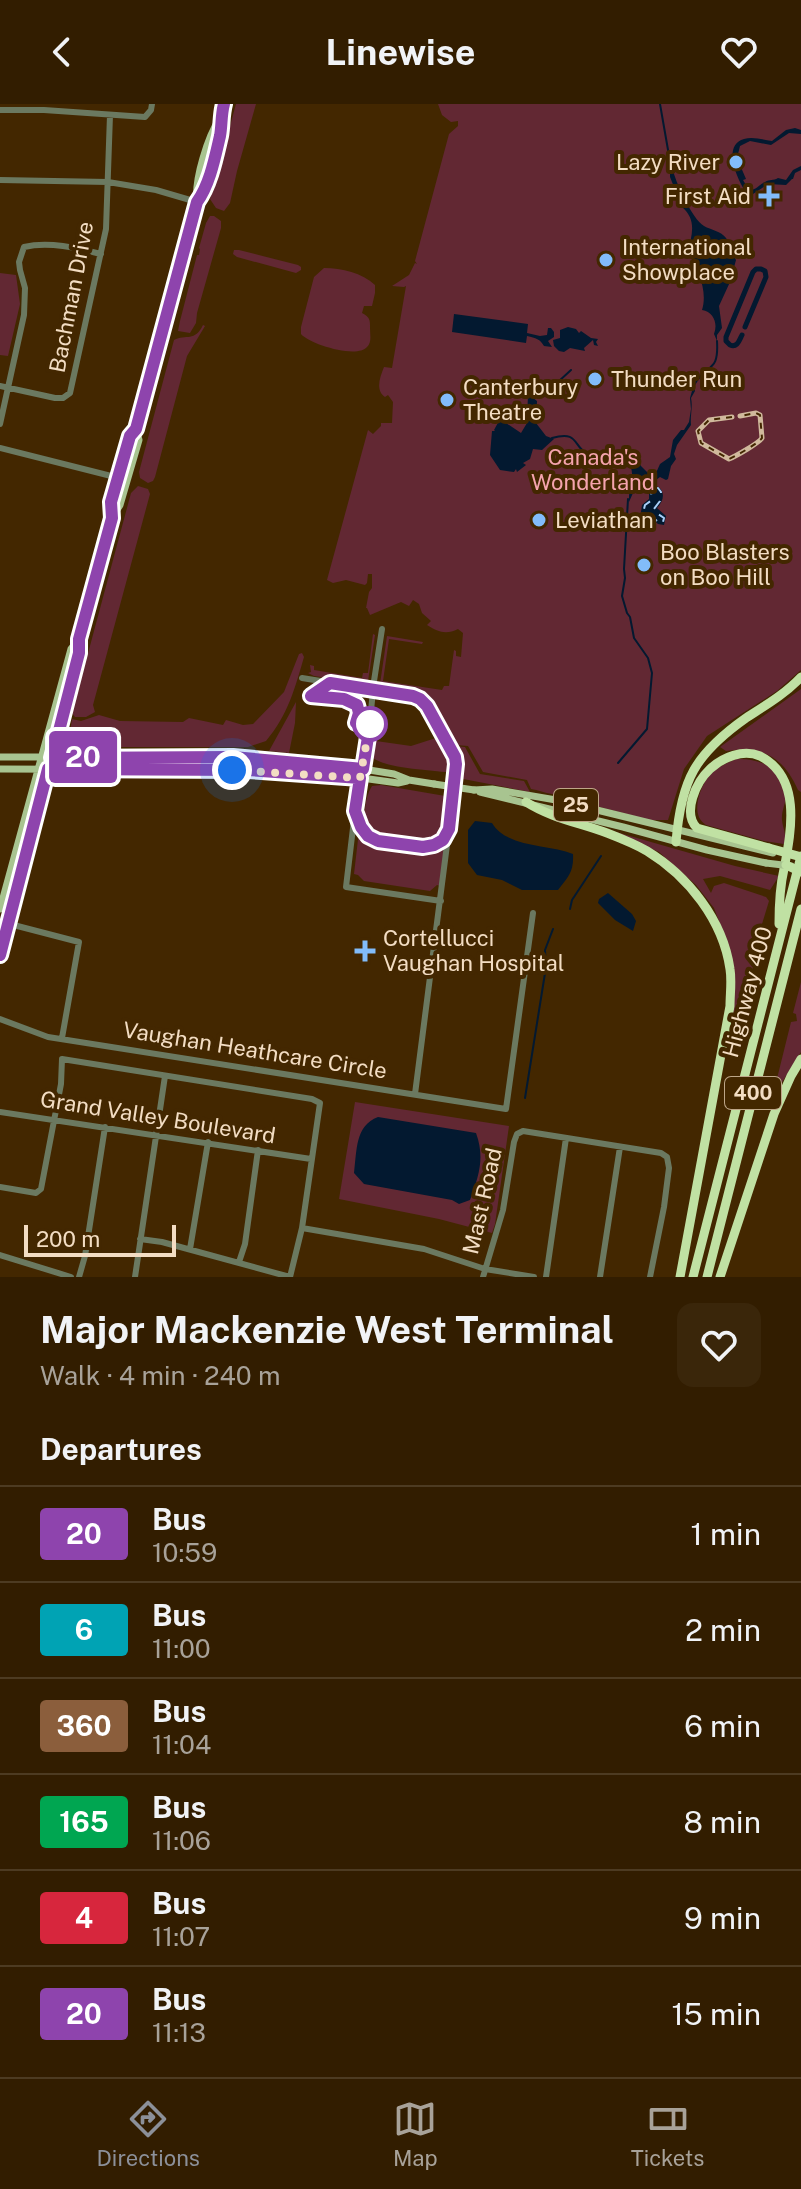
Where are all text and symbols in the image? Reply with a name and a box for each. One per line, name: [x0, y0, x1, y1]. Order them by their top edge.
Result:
icon: back: [40, 30, 84, 74]
icon: heart: [717, 30, 761, 74]
text: Linewise: [326, 31, 475, 73]
place label: Lazy River: [616, 149, 720, 175]
marker: Lazy River: [727, 153, 745, 171]
place label: First Aid: [665, 183, 751, 209]
marker: First Aid: [758, 185, 780, 207]
street label: Bachman Drive: [44, 219, 98, 375]
place label: International Showplace: [622, 234, 752, 285]
marker: International Showplace: [597, 251, 615, 269]
place label: Thunder Run: [611, 366, 742, 392]
marker: Thunder Run: [586, 370, 604, 388]
place label: Canterbury Theatre: [463, 374, 579, 425]
marker: Canterbury Theatre: [438, 391, 456, 409]
park label: Canada's Wonderland: [531, 444, 655, 495]
place label: Leviathan: [555, 507, 654, 533]
marker: Leviathan: [530, 511, 548, 529]
place label: Boo Blasters on Boo Hill: [660, 539, 790, 590]
marker: Boo Blasters on Boo Hill: [635, 556, 653, 574]
unlabelled marker: [353, 707, 387, 741]
line badge: 20: [47, 731, 119, 783]
text: 20: [65, 740, 101, 773]
your location: [212, 750, 252, 790]
road number: 25: [554, 789, 598, 821]
street label: Highway 400: [717, 924, 777, 1060]
place label: Cortellucci Vaughan Hospital: [383, 925, 564, 976]
marker: Cortellucci Vaughan Hospital: [354, 940, 376, 962]
street label: Vaughan Heathcare Circle: [121, 1016, 389, 1084]
road number: 400: [725, 1077, 781, 1109]
street label: Grand Valley Boulevard: [38, 1086, 278, 1148]
street label: Mast Road: [457, 1145, 507, 1257]
scale bar: [24, 1221, 176, 1257]
text: 200 m: [36, 1226, 100, 1252]
button: heart: [677, 1303, 761, 1387]
text: Major Mackenzie West Terminal: [40, 1307, 614, 1352]
text: Walk · 4 min · 240 m: [40, 1360, 281, 1391]
text: Departures: [40, 1431, 202, 1467]
text: Bus: [152, 1501, 206, 1537]
text: 1 min: [691, 1516, 761, 1552]
text: 20: [66, 1517, 102, 1550]
text: 10:59: [152, 1537, 217, 1568]
text: Bus: [152, 1597, 206, 1633]
text: 2 min: [685, 1612, 761, 1648]
text: 6: [75, 1613, 93, 1646]
text: 11:00: [152, 1633, 211, 1664]
text: Bus: [152, 1693, 206, 1729]
text: 6 min: [684, 1708, 761, 1744]
text: 360: [57, 1709, 112, 1742]
text: 11:04: [152, 1729, 211, 1760]
text: Bus: [152, 1789, 206, 1825]
text: 8 min: [683, 1804, 761, 1840]
text: 165: [59, 1805, 109, 1838]
text: 11:06: [152, 1825, 211, 1856]
text: Bus: [152, 1885, 206, 1921]
text: 9 min: [684, 1900, 761, 1936]
text: 4: [75, 1901, 93, 1934]
text: 11:07: [152, 1921, 210, 1952]
text: Bus: [152, 1981, 206, 2017]
text: 15 min: [671, 1996, 761, 2032]
text: 20: [66, 1997, 102, 2030]
text: 11:13: [152, 2017, 206, 2048]
tab: Directions: [97, 2097, 200, 2171]
tab: Map: [393, 2097, 438, 2171]
tab: Tickets: [631, 2097, 704, 2171]

